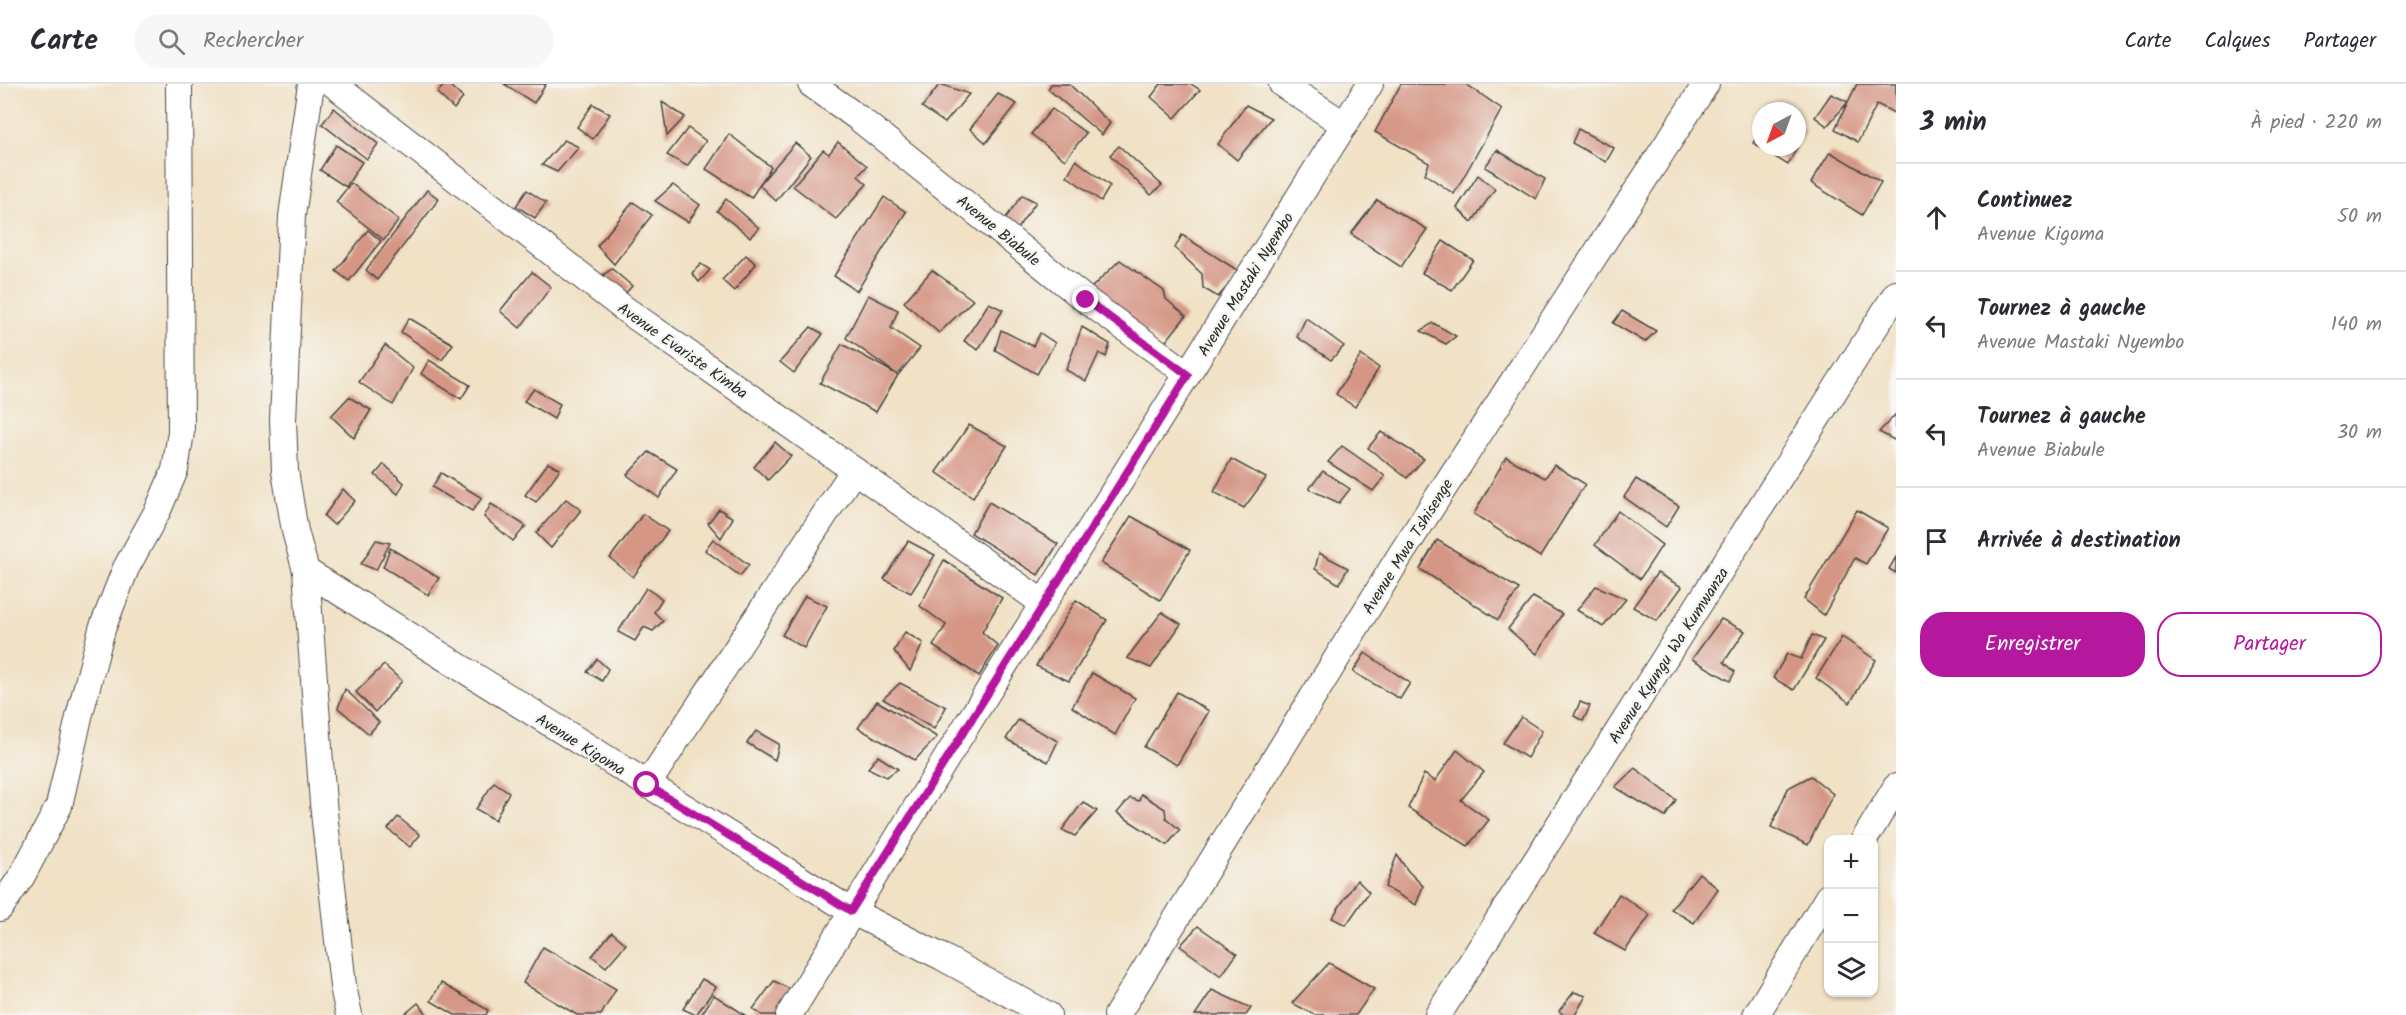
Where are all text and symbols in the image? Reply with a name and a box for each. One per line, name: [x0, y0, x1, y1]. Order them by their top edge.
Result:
search box: [134, 14, 554, 68]
text: Carte: [30, 19, 98, 64]
text: Rechercher: [203, 24, 303, 59]
icon: search: [155, 25, 188, 58]
text: Carte: [2124, 25, 2171, 58]
text: Calques: [2204, 25, 2270, 58]
text: Partager: [2303, 25, 2376, 58]
north arrow: [1752, 102, 1806, 156]
text: 3 min: [1920, 102, 1987, 144]
text: À pied · 220 m: [2251, 107, 2382, 139]
text: Continuez: [1977, 184, 2073, 219]
street label: Avenue Biabule: [950, 189, 1046, 273]
icon: ahead: [1920, 201, 1953, 234]
text: 50 m: [2337, 201, 2382, 233]
street label: Avenue Mastaki Nyembo: [1192, 208, 1301, 362]
text: Avenue Kigoma: [1977, 219, 2104, 251]
route end: [1072, 286, 1098, 312]
text: Tournez à gauche: [1977, 292, 2146, 327]
street label: Avenue Evariste Kimba: [612, 297, 753, 406]
icon: left: [1920, 309, 1953, 342]
text: 140 m: [2331, 309, 2382, 341]
text: Avenue Mastaki Nyembo: [1977, 327, 2184, 359]
text: Tournez à gauche: [1977, 400, 2146, 435]
icon: left: [1920, 417, 1953, 450]
text: 30 m: [2337, 417, 2382, 449]
text: Avenue Biabule: [1977, 435, 2105, 467]
street label: Avenue Mwa Tshisenge: [1356, 474, 1460, 620]
text: Arrivée à destination: [1977, 524, 2181, 559]
icon: arrive: [1920, 525, 1953, 558]
street label: Avenue Kyungu Wa Kumwanza: [1603, 563, 1736, 749]
button: Enregistrer: [1920, 612, 2145, 677]
button: Partager: [2157, 612, 2382, 677]
street label: Avenue Kigoma: [530, 708, 630, 783]
route start: [633, 771, 659, 797]
map controls: [1824, 835, 1878, 997]
button: +: [1824, 835, 1878, 889]
button: −: [1824, 889, 1878, 943]
button: layers: [1824, 943, 1878, 997]

